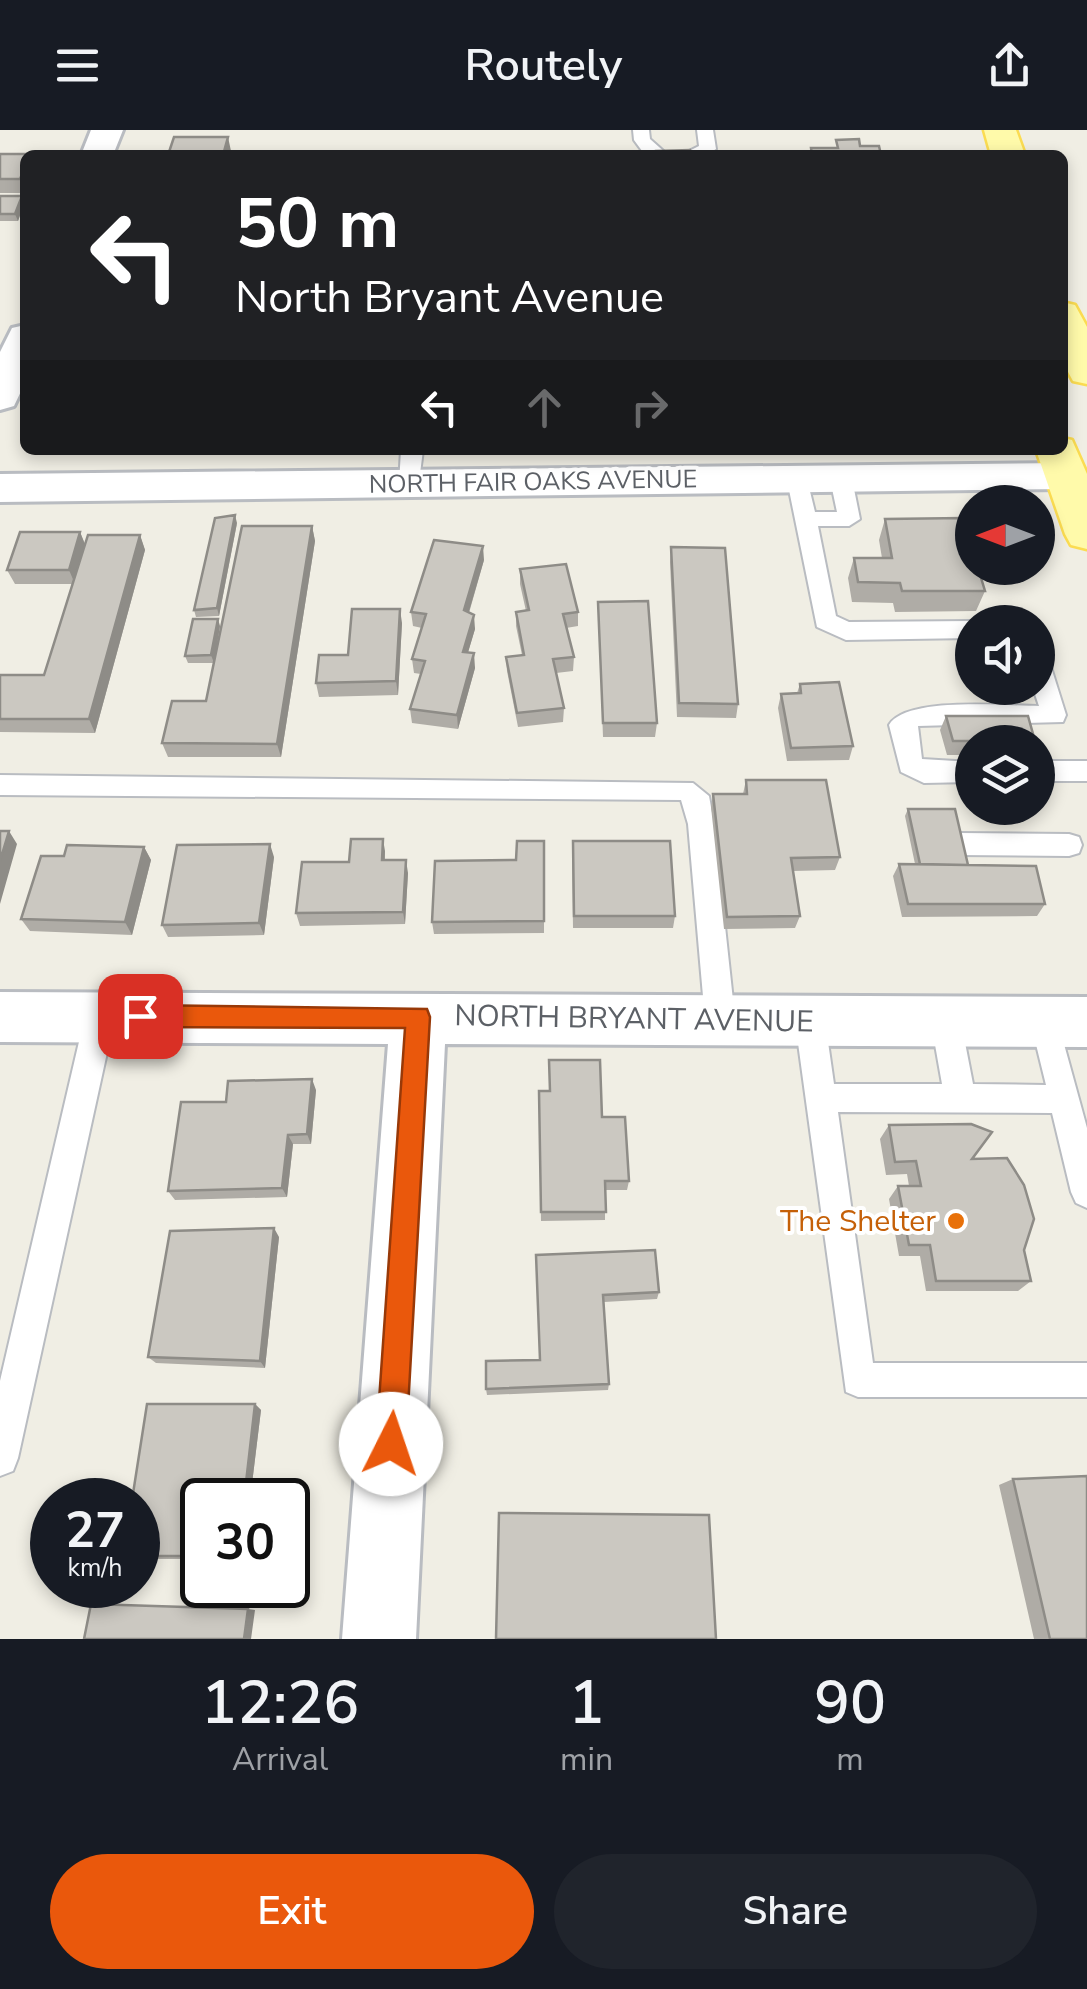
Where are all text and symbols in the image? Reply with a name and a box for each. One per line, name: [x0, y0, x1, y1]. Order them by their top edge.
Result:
text: Routely: [465, 35, 622, 96]
icon: menu: [50, 38, 105, 93]
icon: share: [982, 38, 1037, 93]
text: 50 m: [235, 176, 399, 272]
icon: left: [70, 190, 200, 320]
text: North Bryant Avenue: [235, 267, 664, 328]
icon: left: [412, 380, 467, 435]
icon: ahead: [517, 380, 572, 435]
icon: right: [622, 380, 677, 435]
street label: NORTH FAIR OAKS AVENUE: [369, 462, 697, 502]
north arrow: [955, 485, 1055, 585]
map controls: [955, 485, 1055, 825]
button: sound: [955, 605, 1055, 705]
button: layers: [955, 725, 1055, 825]
pin: [98, 974, 183, 1059]
icon: arrive: [113, 989, 168, 1044]
street label: NORTH BRYANT AVENUE: [454, 995, 814, 1043]
place label: The Shelter: [780, 1201, 936, 1242]
marker: The Shelter: [945, 1210, 967, 1232]
position arrow: [339, 1392, 443, 1496]
speed limit sign: 30: [180, 1478, 310, 1608]
text: 27: [65, 1496, 125, 1565]
text: km/h: [67, 1551, 123, 1585]
text: 12:26: [201, 1662, 359, 1744]
text: 1: [569, 1662, 605, 1744]
text: 90: [814, 1662, 886, 1744]
text: Arrival: [232, 1738, 328, 1781]
text: min: [560, 1738, 613, 1781]
text: m: [836, 1738, 864, 1781]
button: Exit: [50, 1854, 534, 1969]
button: Share: [554, 1854, 1037, 1969]

